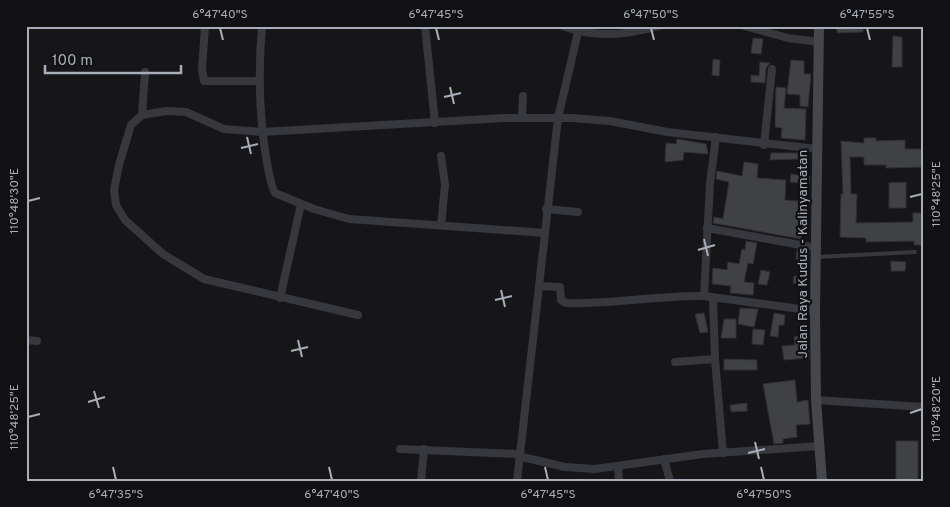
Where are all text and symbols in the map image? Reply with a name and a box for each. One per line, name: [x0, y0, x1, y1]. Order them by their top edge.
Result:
text: 6°47'40"S: [192, 7, 248, 23]
text: 6°47'45"S: [408, 7, 464, 23]
text: 6°47'50"S: [623, 7, 679, 23]
text: 6°47'55"S: [839, 7, 895, 23]
scale bar: [45, 42, 181, 74]
text: 100 m: [52, 52, 93, 71]
street label: Jalan Raya Kudus - Kalinyamatan: [795, 150, 812, 358]
text: 110°48'25"E: [929, 161, 945, 227]
text: 110°48'30"E: [7, 168, 23, 234]
text: 110°48'20"E: [929, 376, 945, 442]
text: 110°48'25"E: [7, 384, 23, 450]
text: 6°47'35"S: [89, 487, 143, 503]
text: 6°47'40"S: [304, 487, 360, 503]
text: 6°47'45"S: [520, 487, 576, 503]
text: 6°47'50"S: [736, 487, 792, 503]

